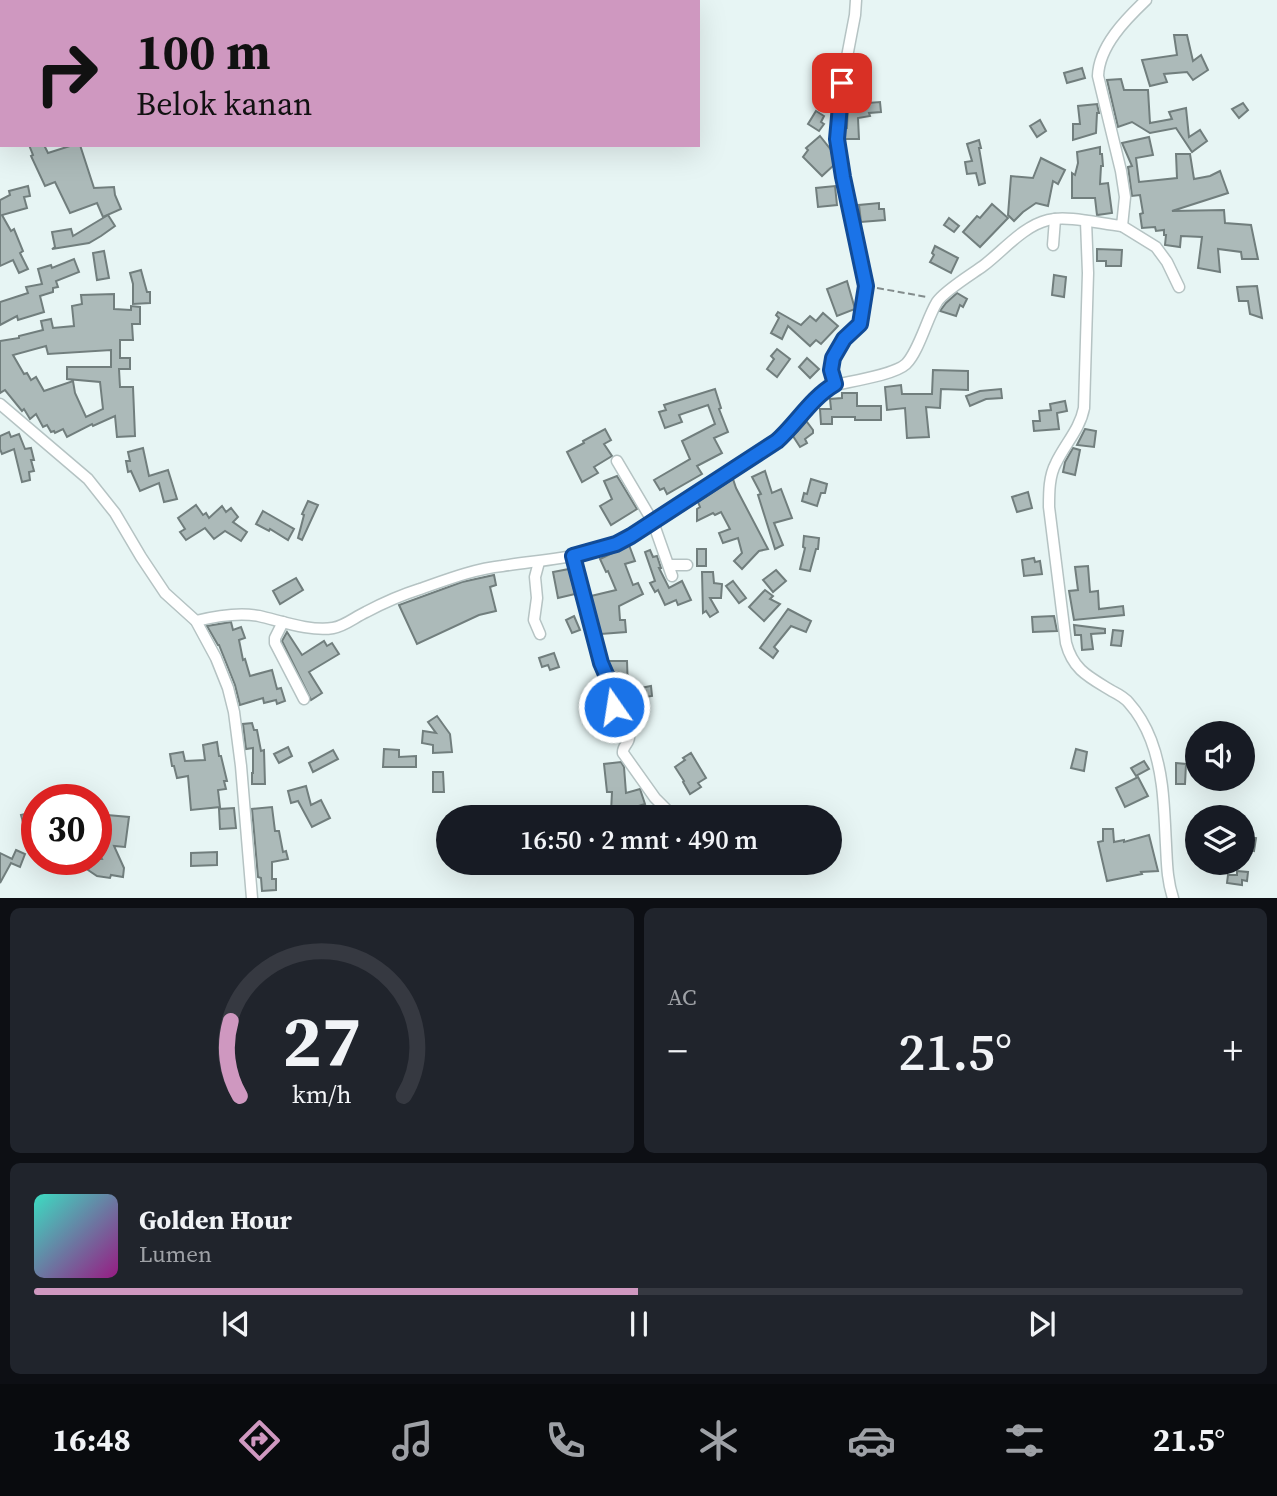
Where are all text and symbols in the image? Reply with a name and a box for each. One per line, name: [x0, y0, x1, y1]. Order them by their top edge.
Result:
text: 100 m: [136, 18, 271, 85]
icon: right: [21, 28, 112, 119]
pin: [812, 53, 872, 113]
icon: arrive: [823, 64, 861, 102]
text: Belok kanan: [136, 82, 312, 126]
position arrow: [577, 670, 651, 744]
map controls: [1185, 721, 1255, 875]
button: sound: [1185, 721, 1255, 791]
speed limit sign: 30: [21, 784, 112, 875]
button: layers: [1185, 805, 1255, 875]
text: 16:50 · 2 mnt · 490 m: [520, 822, 758, 858]
text: AC: [668, 981, 696, 1013]
text: 27: [282, 992, 361, 1091]
text: 21.5°: [898, 1016, 1012, 1087]
text: −: [668, 1025, 688, 1077]
text: +: [1223, 1025, 1243, 1077]
text: km/h: [292, 1077, 352, 1111]
text: Golden Hour: [139, 1202, 292, 1238]
text: Lumen: [139, 1238, 212, 1270]
icon: previous: [217, 1305, 255, 1343]
icon: pause: [620, 1305, 658, 1343]
icon: next: [1023, 1305, 1061, 1343]
icon: directions: [235, 1416, 284, 1465]
icon: music: [388, 1416, 437, 1465]
icon: phone: [541, 1416, 590, 1465]
icon: climate: [694, 1416, 743, 1465]
icon: car: [847, 1416, 896, 1465]
icon: filters: [1000, 1416, 1049, 1465]
text: 16:48: [52, 1418, 131, 1462]
text: 21.5°: [1153, 1418, 1225, 1462]

